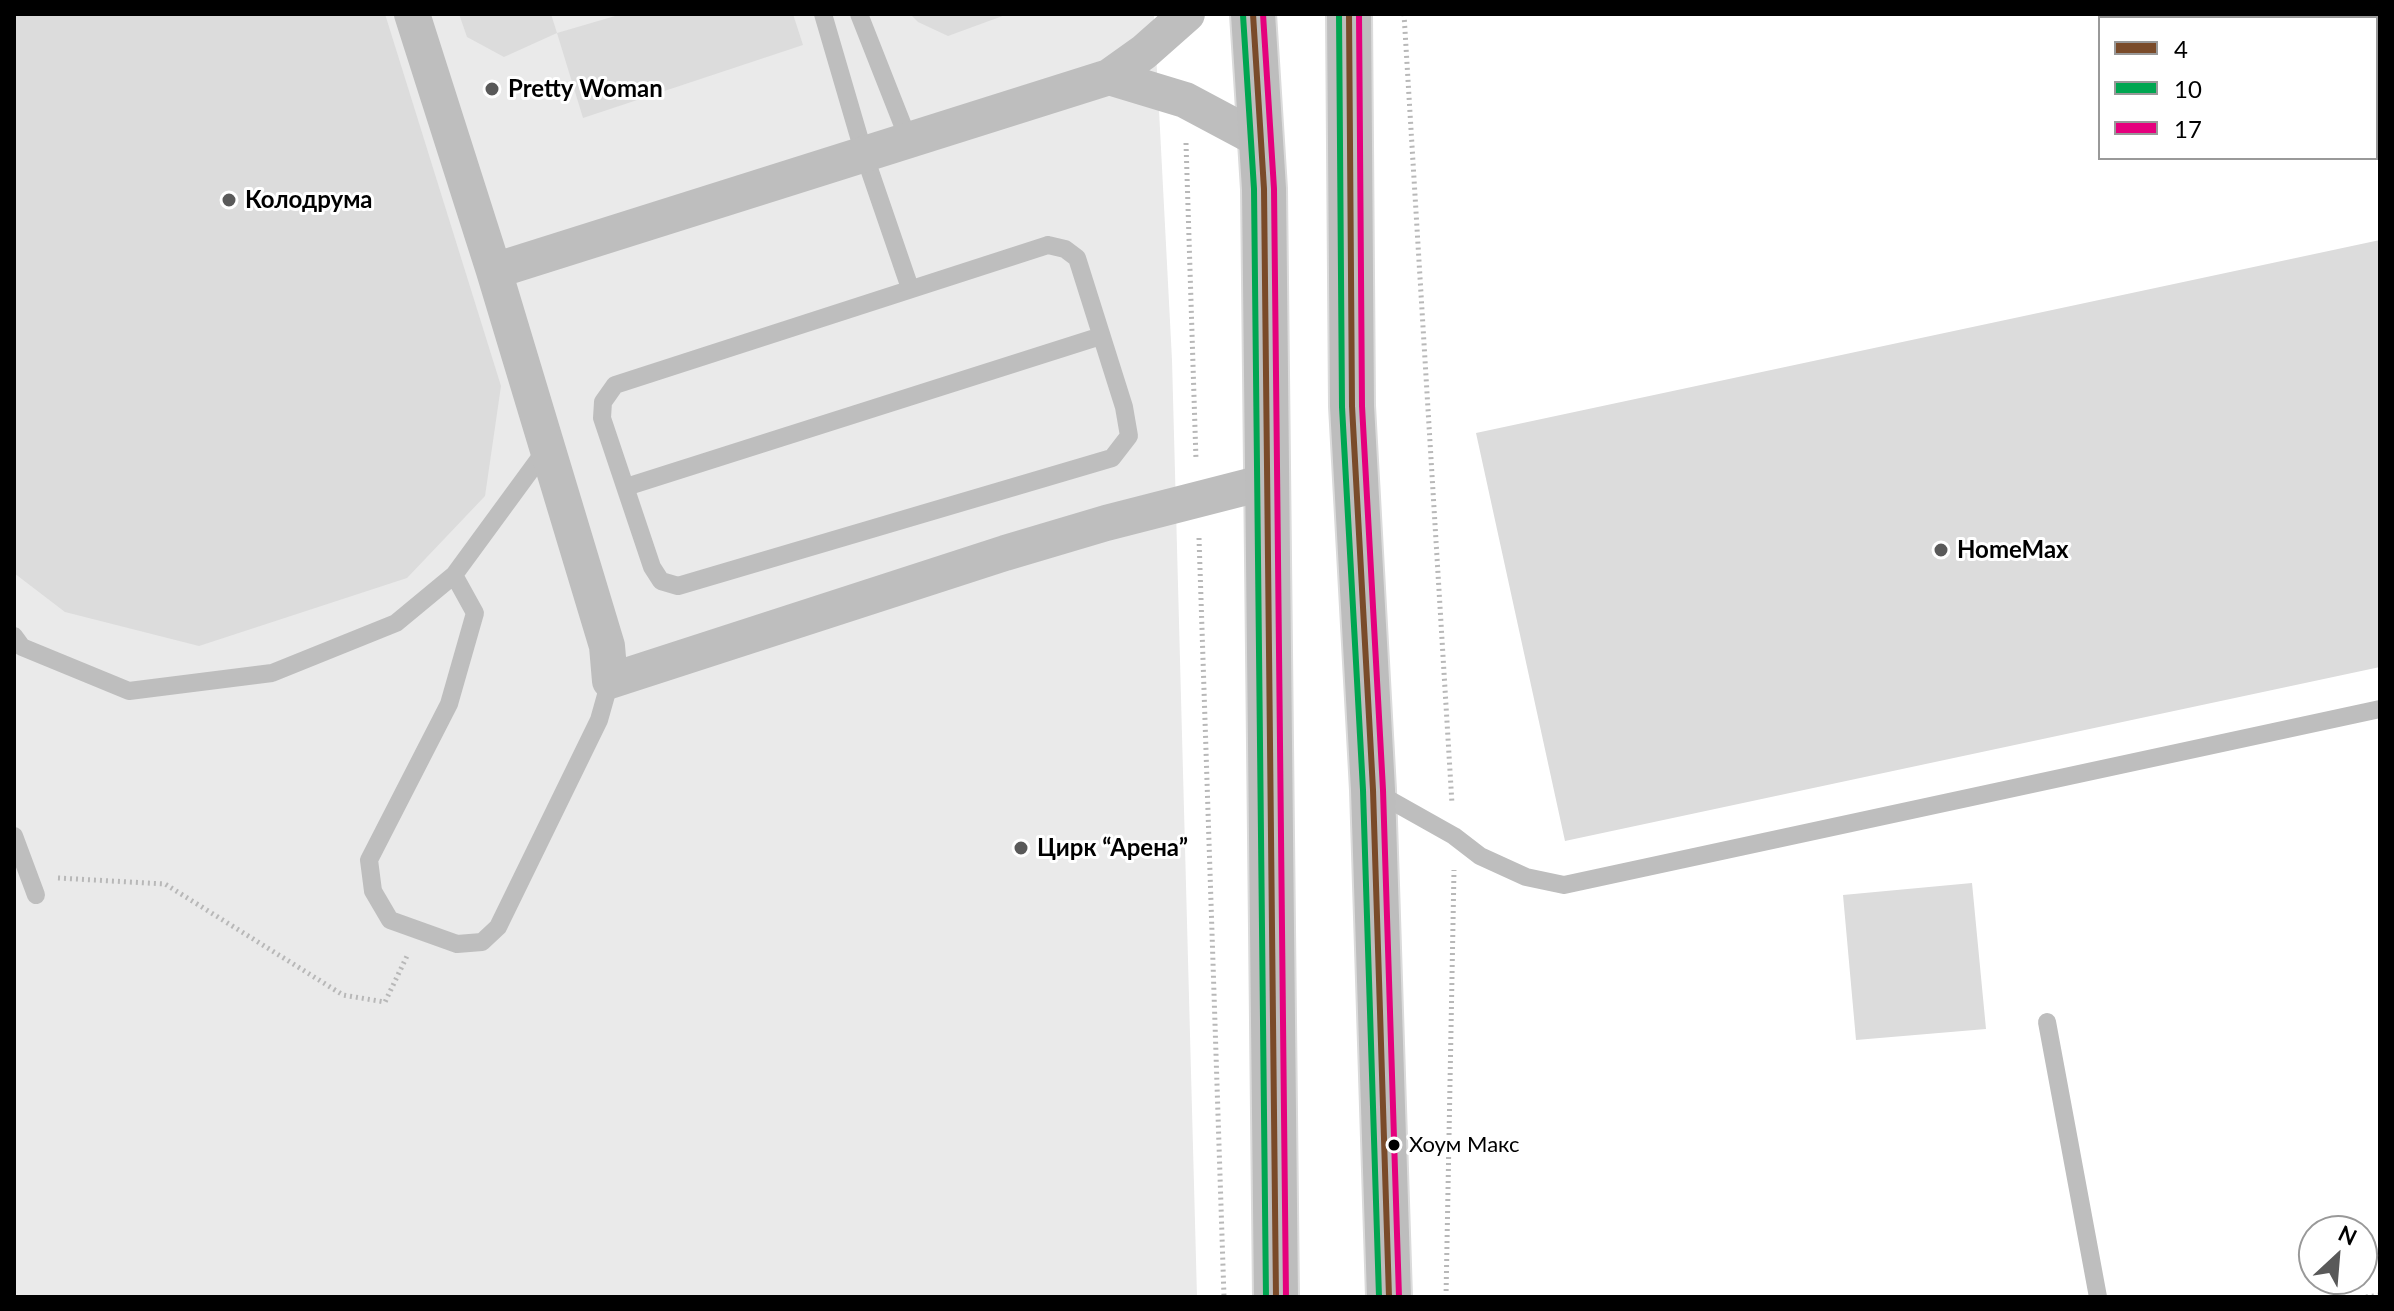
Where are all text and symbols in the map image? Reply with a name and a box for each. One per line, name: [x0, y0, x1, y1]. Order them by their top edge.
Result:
legend: [2098, 16, 2378, 160]
text: 4: [2174, 34, 2188, 63]
text: 10: [2174, 74, 2202, 103]
place label: Pretty Woman: [508, 75, 663, 103]
marker: Pretty Woman: [483, 80, 501, 98]
text: 17: [2174, 114, 2202, 143]
place label: Колодрума: [245, 186, 373, 214]
marker: Колодрума: [220, 191, 238, 209]
place label: HomeMax: [1957, 536, 2069, 564]
marker: HomeMax: [1932, 541, 1950, 559]
place label: Цирк “Арена”: [1037, 834, 1188, 862]
marker: Цирк “Арена”: [1012, 839, 1030, 857]
place label: Хоум Макс: [1409, 1132, 1520, 1158]
marker: Хоум Макс: [1386, 1137, 1402, 1153]
north arrow: [2298, 1215, 2378, 1295]
text: N: [2334, 1219, 2361, 1251]

